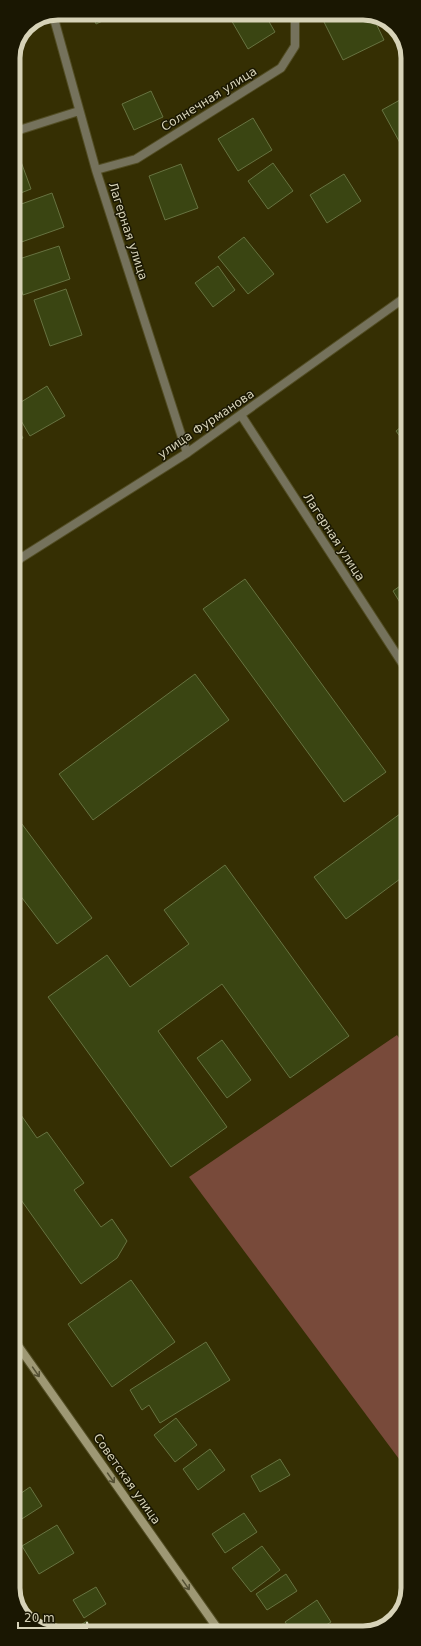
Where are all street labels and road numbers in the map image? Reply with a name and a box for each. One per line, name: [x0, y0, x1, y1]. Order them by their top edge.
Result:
street label: Солнечная улица: [159, 64, 259, 134]
street label: Лагерная улица: [106, 180, 150, 282]
street label: улица Фурманова: [155, 387, 257, 461]
street label: Лагерная улица: [300, 490, 368, 584]
street label: Советская улица: [90, 1431, 164, 1527]

